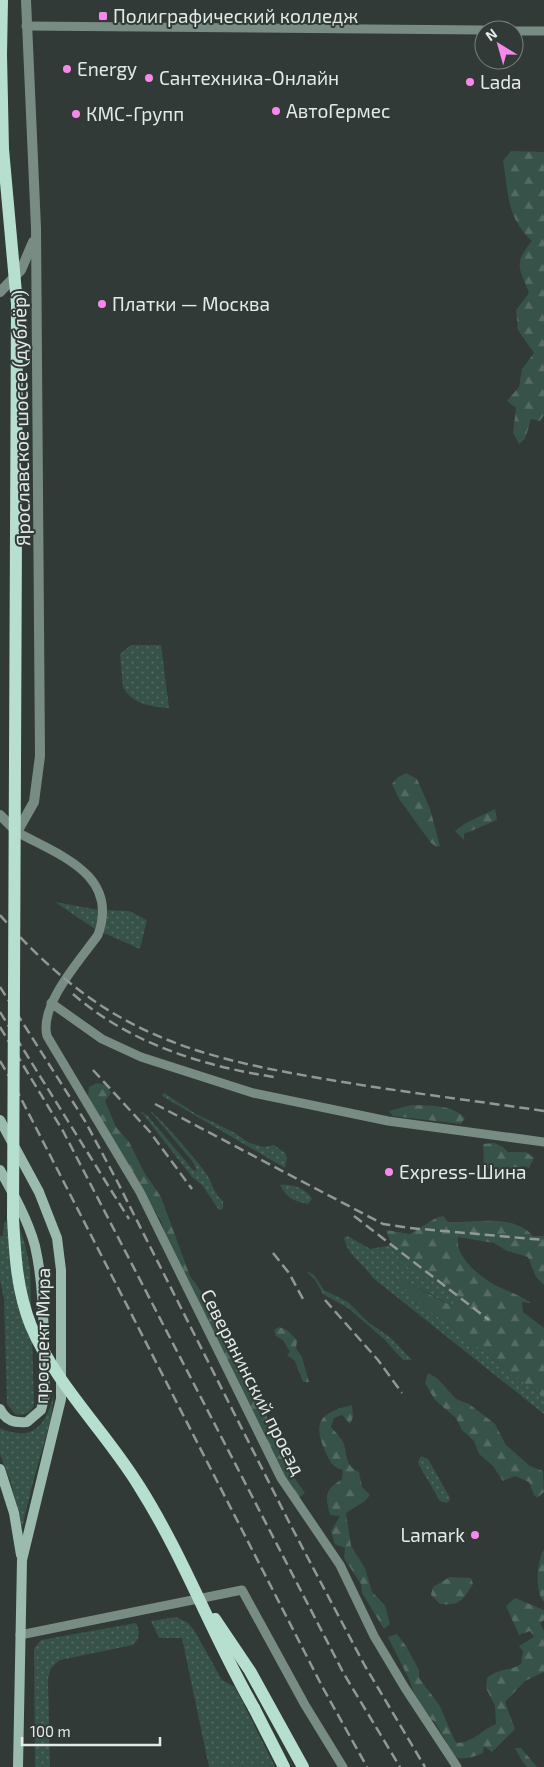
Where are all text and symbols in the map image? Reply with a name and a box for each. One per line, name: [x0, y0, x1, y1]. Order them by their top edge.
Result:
place label: Полиграфический колледж: [113, 4, 358, 27]
marker: Полиграфический колледж: [97, 10, 109, 22]
north arrow: [474, 20, 524, 70]
text: N: [482, 24, 500, 44]
place label: Energy: [77, 57, 137, 80]
marker: Energy: [61, 63, 73, 75]
place label: Сантехника-Онлайн: [159, 66, 339, 89]
place label: Lada: [480, 70, 522, 93]
marker: Сантехника-Онлайн: [143, 72, 155, 84]
marker: Lada: [464, 76, 476, 88]
place label: АвтоГермес: [286, 99, 390, 122]
place label: КМС-Групп: [86, 102, 184, 126]
marker: АвтоГермес: [270, 105, 282, 117]
marker: КМС-Групп: [70, 108, 82, 120]
street label: Ярославское шоссе (дублёр): [7, 290, 35, 546]
place label: Платки — Москва: [112, 292, 270, 315]
marker: Платки — Москва: [96, 298, 108, 310]
place label: Express-Шина: [399, 1160, 526, 1183]
marker: Express-Шина: [383, 1166, 395, 1178]
street label: проспект Мира: [29, 1268, 54, 1404]
street label: Северянинский проезд: [196, 1285, 310, 1479]
place label: Lamark: [400, 1523, 465, 1546]
marker: Lamark: [469, 1529, 481, 1541]
scale bar: [22, 1714, 160, 1746]
text: 100 m: [30, 1722, 71, 1740]

